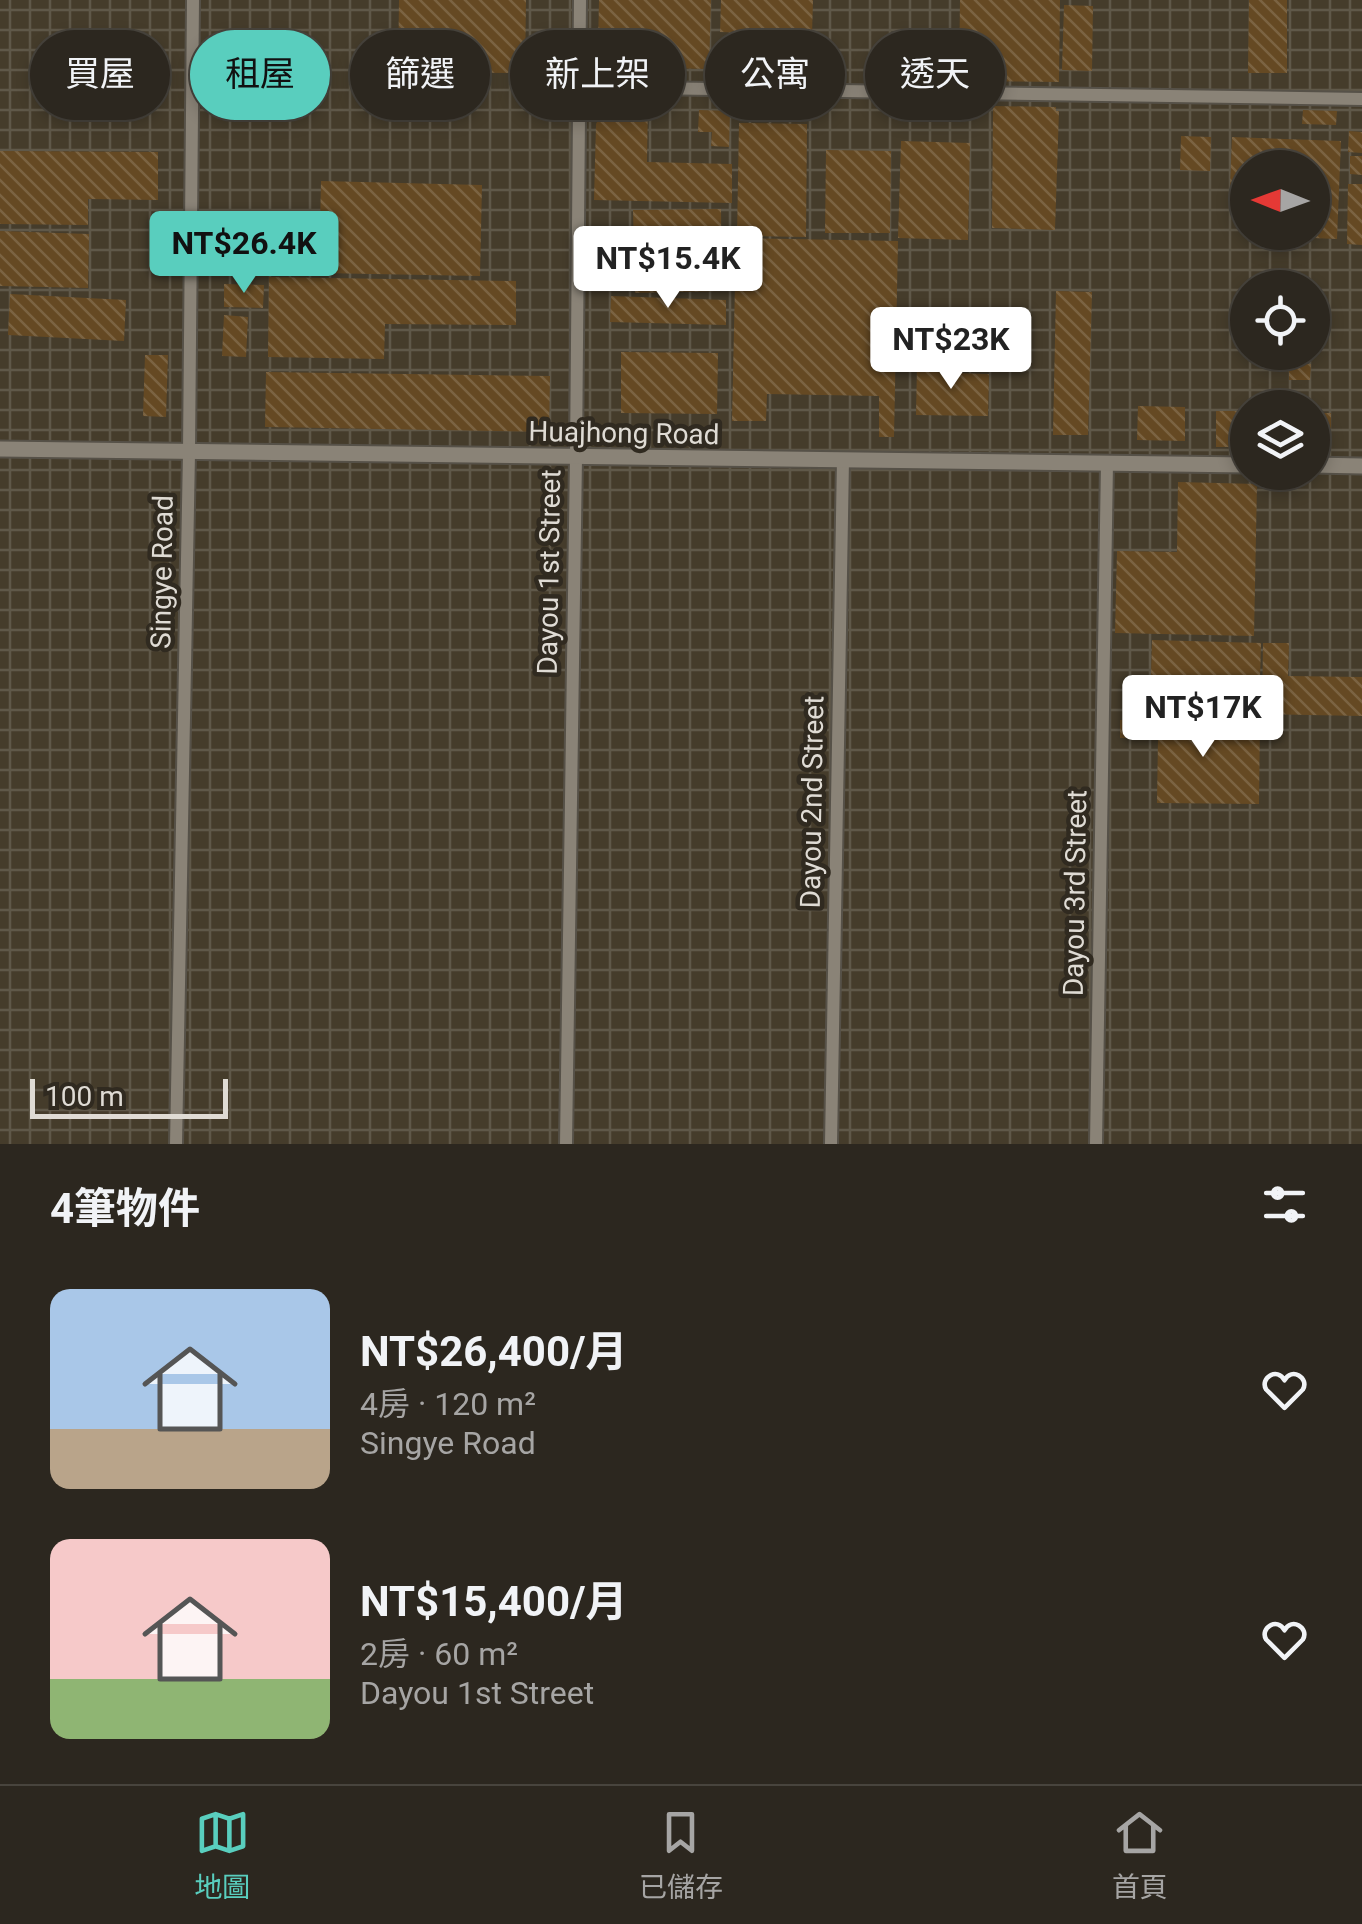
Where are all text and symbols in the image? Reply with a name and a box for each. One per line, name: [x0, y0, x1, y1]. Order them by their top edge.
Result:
chip: 買屋: [30, 30, 170, 120]
chip: 租屋: [190, 30, 330, 120]
chip: 篩選: [350, 30, 490, 120]
chip: 新上架: [510, 30, 685, 120]
chip: 公寓: [705, 30, 845, 120]
chip: 透天: [865, 30, 1005, 120]
north arrow: [1230, 150, 1330, 250]
map controls: [1230, 150, 1330, 490]
pin: NT$26.4K: [141, 211, 347, 296]
text: NT$26.4K: [171, 224, 317, 262]
pin: NT$15.4K: [565, 226, 771, 311]
text: NT$15.4K: [595, 239, 741, 277]
button: locate: [1230, 270, 1330, 370]
pin: NT$23K: [870, 307, 1032, 392]
text: NT$23K: [892, 320, 1010, 358]
button: layers: [1230, 390, 1330, 490]
street label: Huajhong Road: [528, 415, 720, 451]
street label: Dayou 1st Street: [531, 469, 567, 675]
street label: Singye Road: [144, 495, 180, 649]
pin: NT$17K: [1122, 675, 1284, 760]
text: NT$17K: [1144, 688, 1262, 726]
street label: Dayou 2nd Street: [794, 695, 830, 909]
street label: Dayou 3rd Street: [1057, 790, 1093, 996]
scale bar: [30, 1074, 228, 1118]
text: 100 m: [45, 1080, 124, 1113]
icon: filters: [1257, 1177, 1312, 1232]
text: 4筆物件: [50, 1184, 200, 1233]
text: NT$26,400/月: [360, 1327, 628, 1376]
icon: home: [130, 1329, 250, 1449]
icon: heart: [1257, 1362, 1312, 1417]
text: 4房 · 120 m²: [360, 1385, 536, 1423]
text: Singye Road: [360, 1424, 536, 1462]
text: NT$15,400/月: [360, 1577, 628, 1626]
icon: home: [130, 1579, 250, 1699]
icon: heart: [1257, 1612, 1312, 1667]
text: 2房 · 60 m²: [360, 1635, 518, 1673]
text: Dayou 1st Street: [360, 1674, 594, 1712]
tab: 地圖: [194, 1805, 250, 1905]
tab: 已儲存: [639, 1805, 723, 1905]
tab: 首頁: [1112, 1805, 1168, 1905]

